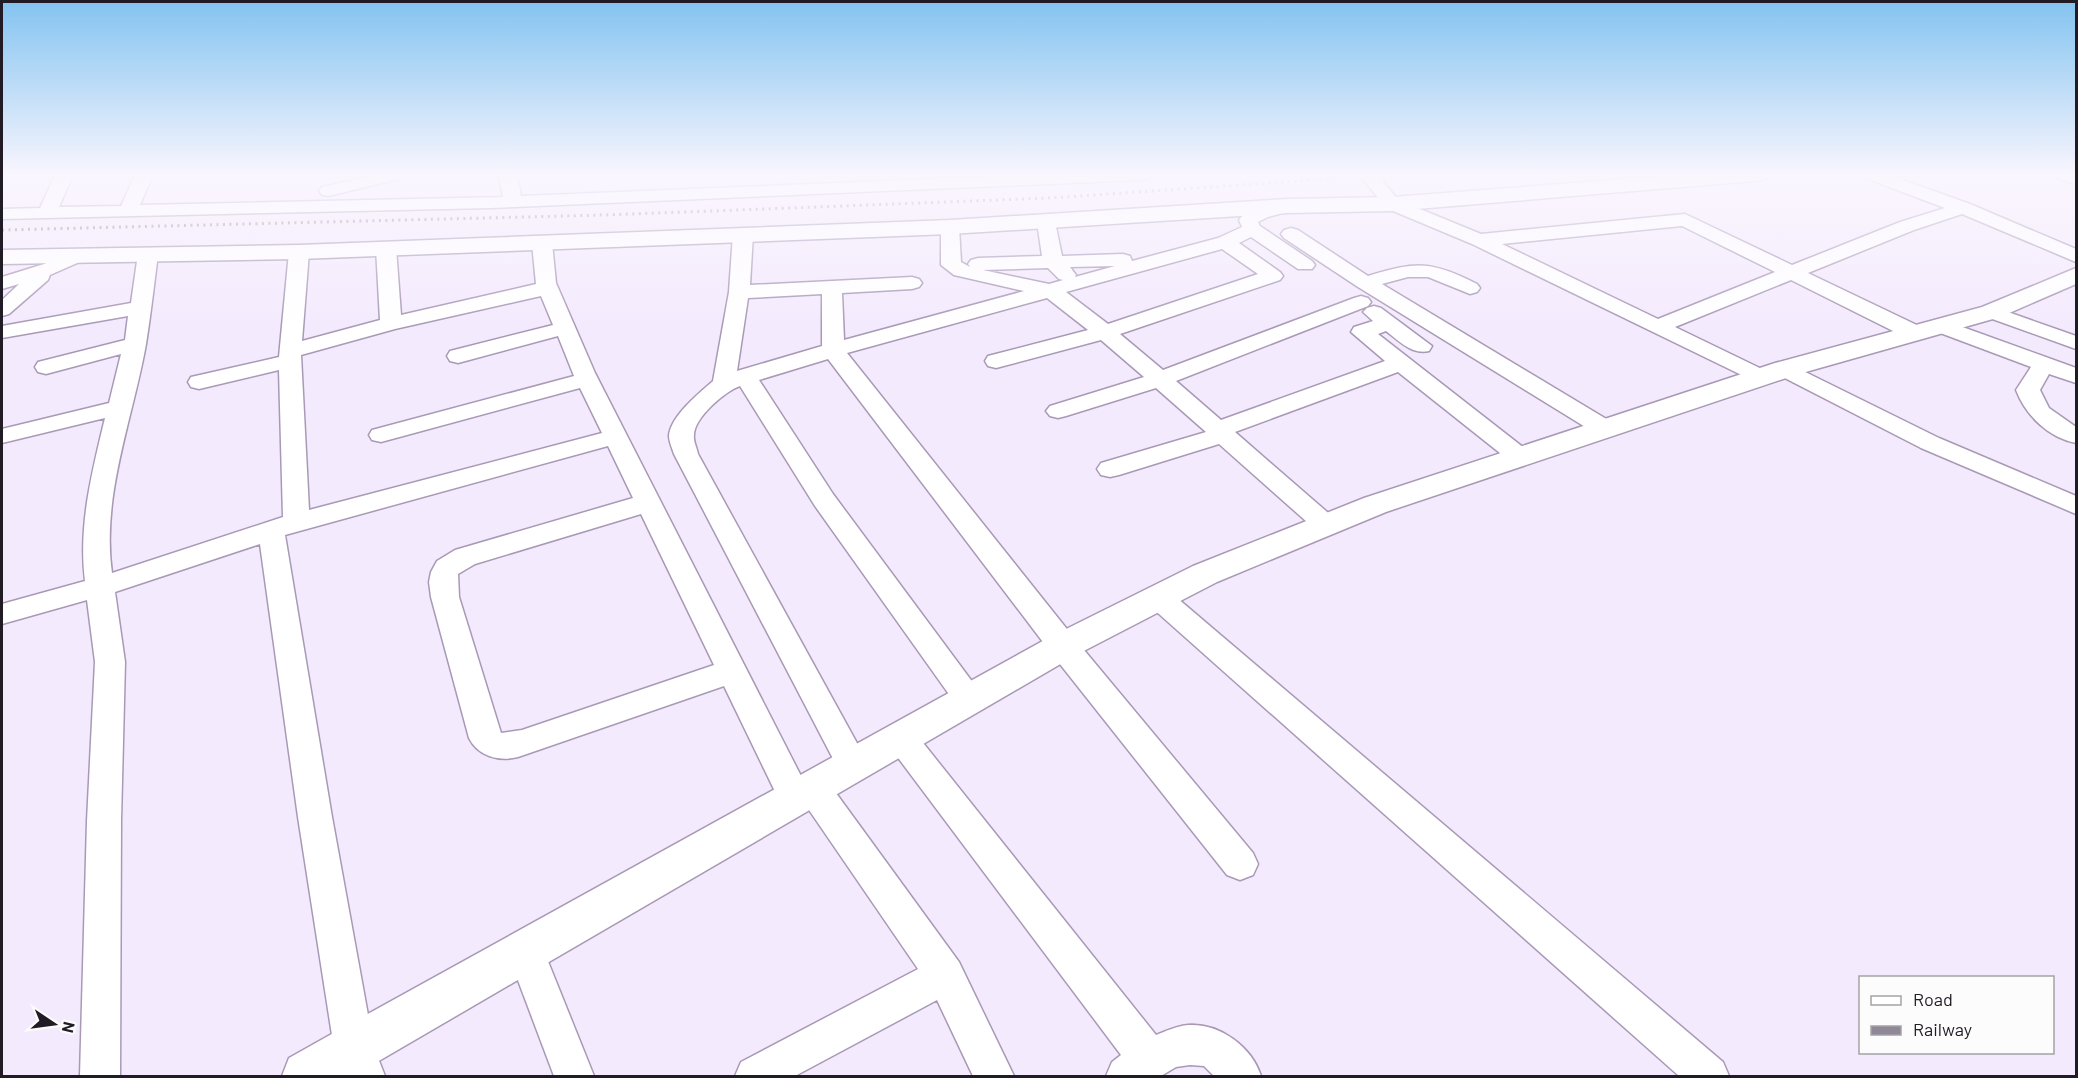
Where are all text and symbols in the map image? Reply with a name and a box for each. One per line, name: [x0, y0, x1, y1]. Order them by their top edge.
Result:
legend: [1859, 976, 2054, 1054]
text: Road: [1913, 988, 1953, 1010]
north arrow: [24, 994, 84, 1054]
text: Railway: [1913, 1018, 1972, 1040]
text: N: [59, 1020, 80, 1035]

